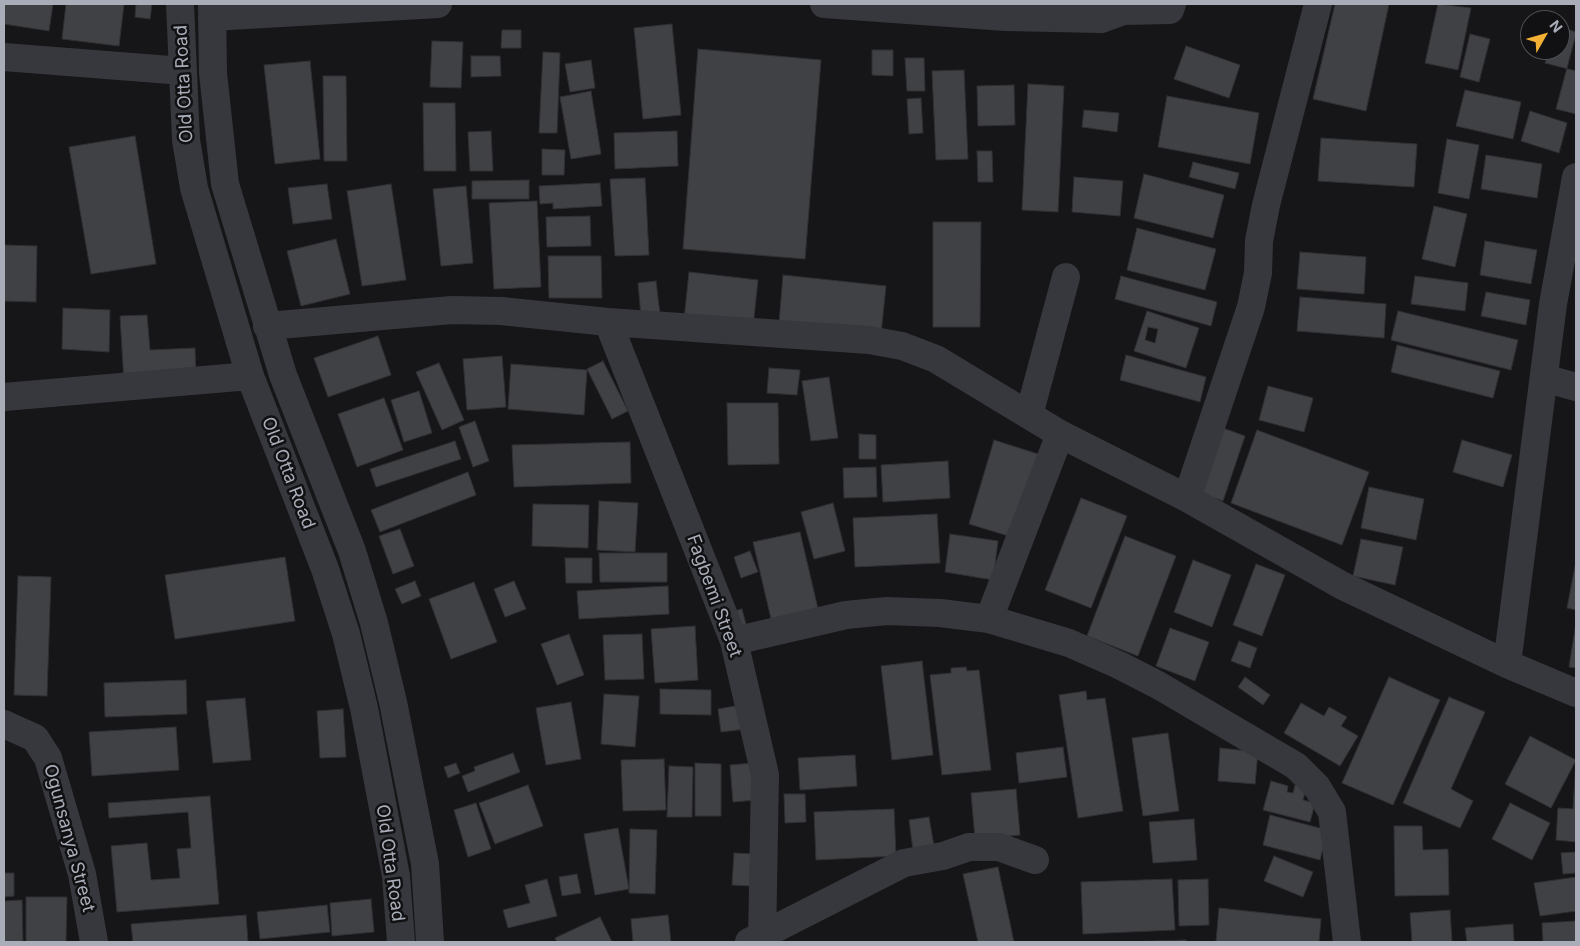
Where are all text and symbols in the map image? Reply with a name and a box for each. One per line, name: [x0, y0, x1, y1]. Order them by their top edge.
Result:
north arrow: [1520, 10, 1570, 60]
text: N: [1546, 17, 1566, 36]
street label: Old Otta Road: [170, 25, 198, 143]
street label: Old Otta Road: [257, 414, 319, 532]
street label: Fagbemi Street: [682, 532, 746, 660]
street label: Ogunsanya Street: [39, 762, 99, 914]
street label: Old Otta Road: [371, 803, 409, 923]

